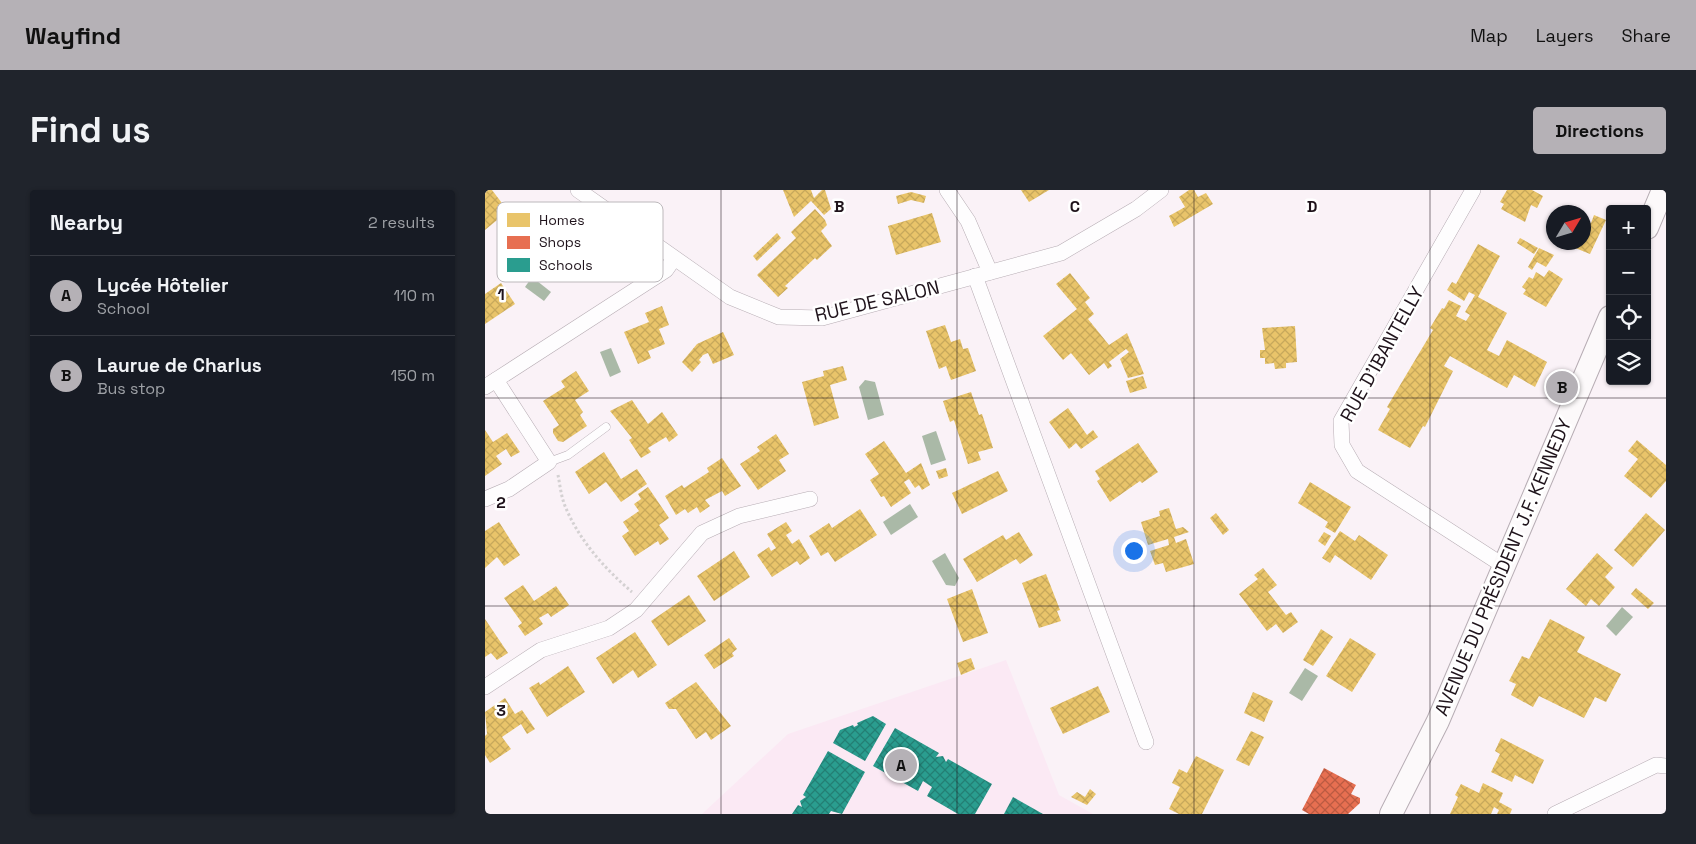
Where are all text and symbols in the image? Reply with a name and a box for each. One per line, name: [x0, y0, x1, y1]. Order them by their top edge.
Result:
text: Wayfind: [25, 20, 121, 51]
text: Map: [1470, 24, 1508, 47]
text: Layers: [1536, 24, 1593, 47]
text: Share: [1621, 24, 1671, 47]
button: Directions: [1533, 107, 1666, 154]
text: Find us: [30, 108, 151, 152]
text: B: [834, 196, 844, 217]
text: C: [1070, 196, 1080, 217]
text: D: [1307, 196, 1317, 217]
legend: [497, 202, 663, 282]
north arrow: [1546, 205, 1591, 250]
map controls: [1606, 205, 1651, 385]
button: +: [1606, 205, 1651, 250]
text: Nearby: [50, 209, 123, 236]
text: Homes: [539, 211, 585, 229]
text: 2 results: [368, 212, 435, 233]
text: Shops: [539, 233, 581, 251]
button: −: [1606, 250, 1651, 295]
text: Schools: [539, 256, 593, 274]
text: Lycée Hôtelier: [97, 273, 229, 298]
street label: RUE DE SALON: [812, 275, 942, 327]
street label: RUE D'IBANTELLY: [1334, 282, 1430, 426]
text: 1: [497, 284, 505, 305]
text: A: [61, 285, 71, 306]
text: 110 m: [393, 285, 435, 306]
button: locate: [1606, 295, 1651, 340]
text: School: [97, 298, 150, 319]
button: layers: [1606, 340, 1651, 385]
text: Laurue de Charlus: [97, 353, 262, 378]
text: B: [61, 365, 71, 386]
text: 150 m: [391, 365, 435, 386]
pin: B: [1546, 368, 1578, 406]
text: Bus stop: [97, 378, 165, 399]
street label: AVENUE DU PRÉSIDENT J.F. KENNEDY: [1429, 414, 1577, 720]
text: 2: [496, 492, 506, 513]
your location: [1121, 538, 1147, 564]
text: 3: [496, 700, 506, 721]
pin: A: [885, 746, 917, 784]

